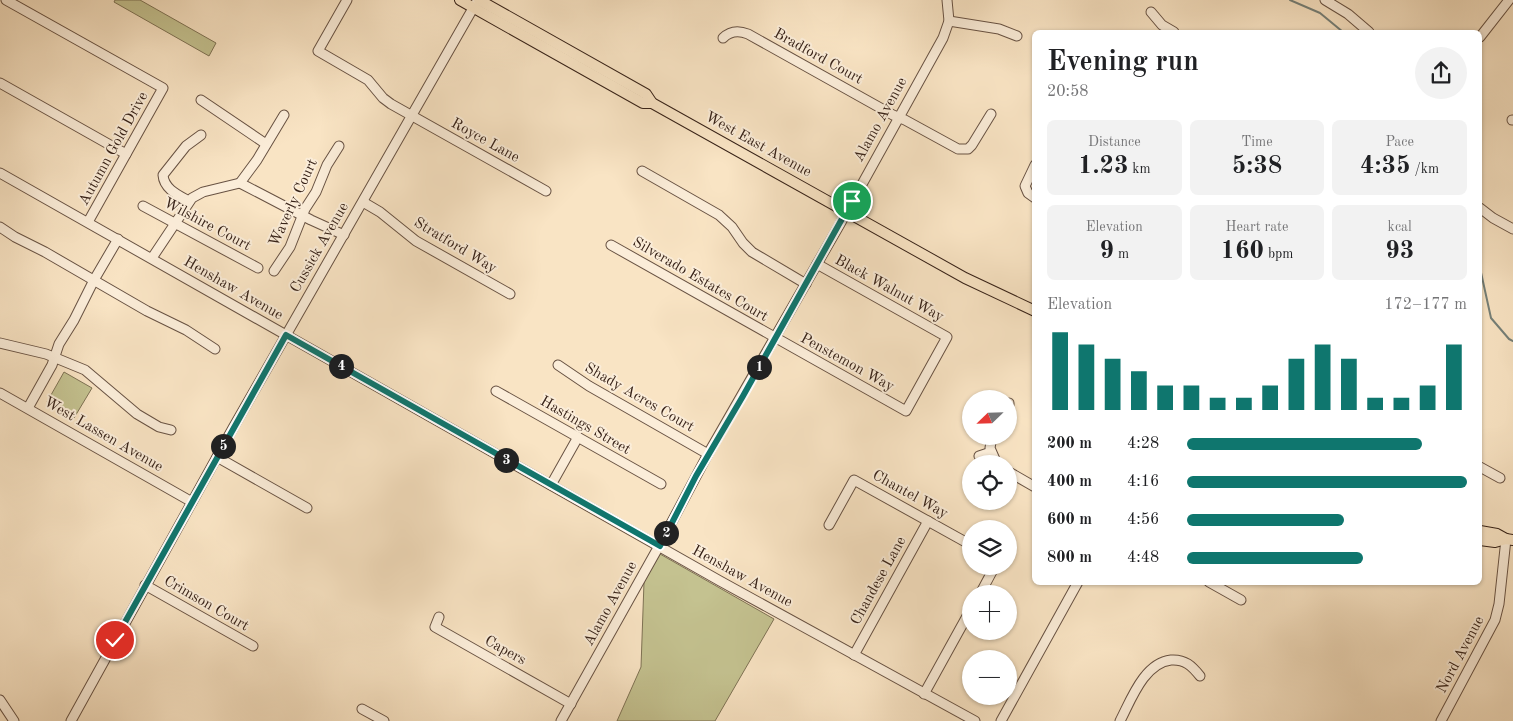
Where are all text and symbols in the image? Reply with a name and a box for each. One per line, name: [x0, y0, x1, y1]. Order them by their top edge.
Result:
street label: Bradford Court: [771, 26, 865, 88]
button: share: [1415, 47, 1467, 99]
text: Evening run: [1047, 49, 1199, 77]
street label: Alamo Avenue: [852, 75, 910, 165]
text: 20:58: [1047, 84, 1089, 100]
street label: Autumn Gold Drive: [77, 90, 151, 208]
street label: West East Avenue: [702, 110, 814, 180]
street label: Royce Lane: [448, 116, 522, 166]
text: Distance: [1088, 135, 1141, 149]
text: Time: [1241, 135, 1273, 149]
text: Pace: [1385, 135, 1414, 149]
text: 1.23: [1078, 154, 1128, 179]
text: 5:38: [1232, 154, 1282, 179]
text: 4:35: [1360, 154, 1411, 179]
street label: Waverly Court: [267, 157, 321, 249]
text: km: [1128, 162, 1151, 176]
text: /km: [1411, 162, 1439, 176]
pin: [831, 180, 873, 222]
icon: arrive: [838, 187, 866, 215]
street label: Wilshire Court: [161, 196, 253, 254]
street label: Cussick Avenue: [288, 200, 352, 296]
street label: Stratford Way: [411, 215, 499, 277]
text: Elevation: [1086, 220, 1143, 234]
text: Heart rate: [1226, 220, 1288, 234]
text: kcal: [1388, 220, 1412, 234]
street label: Silverado Estates Court: [630, 235, 770, 325]
text: 9: [1100, 239, 1114, 264]
text: 160: [1221, 239, 1264, 264]
text: 93: [1385, 239, 1414, 264]
text: m: [1114, 247, 1129, 261]
text: bpm: [1264, 247, 1293, 261]
street label: Black Walnut Way: [832, 253, 946, 325]
street label: Henshaw Avenue: [181, 254, 285, 324]
text: Elevation: [1047, 297, 1112, 313]
text: 172–177 m: [1384, 297, 1467, 313]
street label: Penstemon Way: [798, 331, 896, 395]
pin: 4: [328, 354, 354, 378]
pin: 1: [746, 354, 772, 380]
text: 4: [337, 359, 346, 373]
text: 1: [755, 360, 764, 374]
street label: Shady Acres Court: [582, 361, 696, 435]
north arrow: [962, 390, 1018, 445]
map controls: [962, 390, 1017, 705]
street label: Hastings Street: [537, 394, 633, 458]
street label: West Lassen Avenue: [41, 395, 165, 475]
pin: 5: [210, 434, 236, 458]
text: 200 m: [1047, 436, 1092, 452]
text: 4:28: [1127, 436, 1159, 452]
text: 5: [219, 439, 228, 453]
pin: 3: [494, 448, 518, 472]
text: 3: [502, 453, 511, 467]
button: locate: [962, 455, 1017, 510]
street label: Chantel Way: [870, 468, 950, 522]
text: 400 m: [1047, 474, 1092, 490]
text: 4:16: [1127, 474, 1159, 490]
text: 600 m: [1047, 512, 1092, 528]
text: 4:56: [1127, 512, 1159, 528]
pin: 2: [654, 520, 678, 546]
button: layers: [962, 520, 1017, 575]
text: 2: [662, 526, 671, 540]
street label: Chandese Lane: [849, 534, 909, 628]
street label: Henshaw Avenue: [689, 543, 795, 611]
text: 800 m: [1047, 550, 1092, 566]
text: 4:48: [1127, 550, 1159, 566]
street label: Alamo Avenue: [582, 559, 640, 649]
street label: Crimson Court: [161, 574, 251, 634]
button: +: [962, 585, 1017, 640]
street label: Nord Avenue: [1434, 614, 1488, 696]
pin: [94, 619, 136, 661]
icon: check: [101, 626, 129, 654]
street label: Capers: [482, 634, 528, 668]
button: −: [962, 650, 1017, 705]

